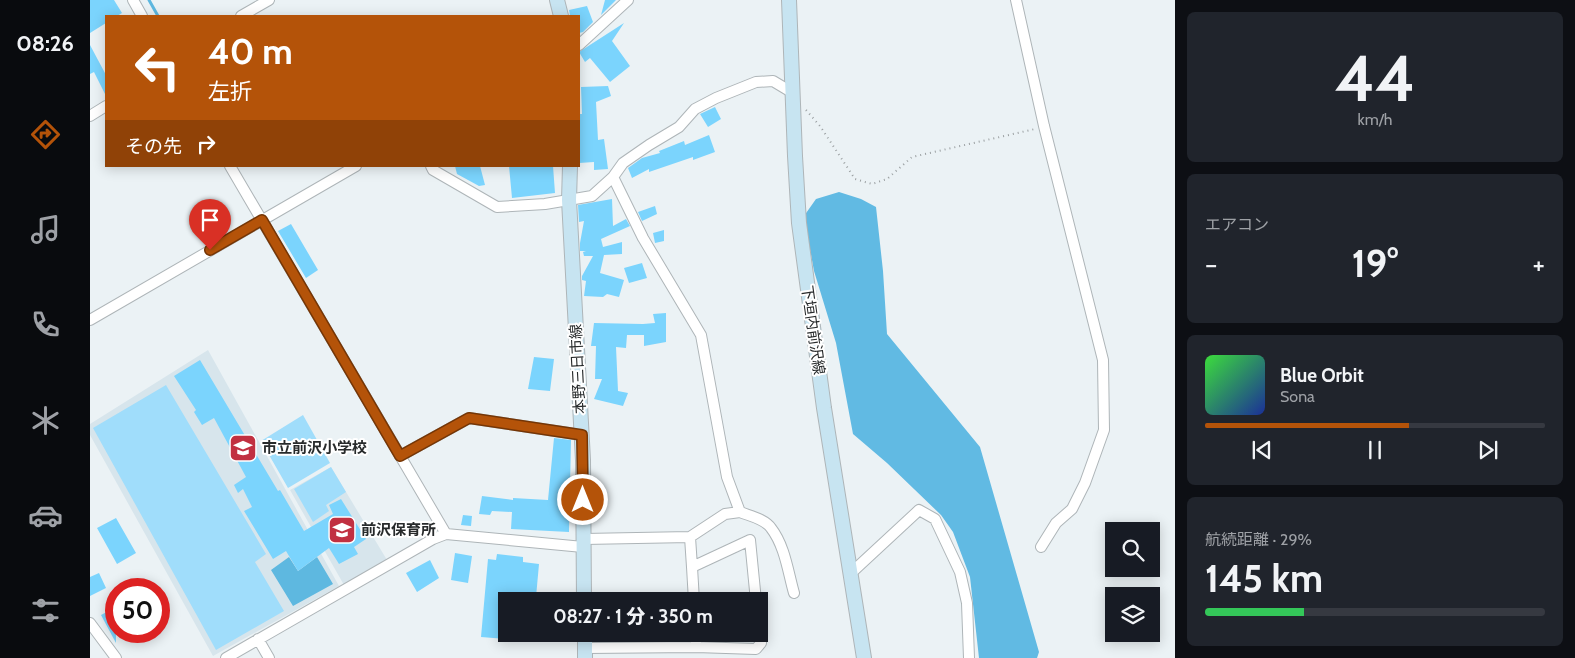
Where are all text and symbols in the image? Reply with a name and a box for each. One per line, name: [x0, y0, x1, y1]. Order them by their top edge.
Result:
text: 08:26: [16, 30, 74, 57]
text: 40 m: [208, 30, 293, 73]
icon: left: [125, 35, 190, 100]
text: 44: [1335, 38, 1415, 117]
text: 左折: [208, 78, 252, 105]
text: km/h: [1357, 110, 1393, 129]
icon: directions: [28, 117, 63, 152]
icon: right: [192, 130, 220, 158]
text: その先: [125, 135, 182, 158]
pin: [189, 199, 231, 250]
icon: arrive: [196, 206, 224, 234]
icon: music: [28, 212, 63, 247]
text: エアコン: [1205, 215, 1269, 234]
text: 19°: [1352, 240, 1398, 287]
text: −: [1205, 247, 1217, 281]
text: +: [1533, 247, 1545, 281]
street label: 下垣内前沢線: [798, 284, 828, 376]
icon: phone: [28, 307, 63, 342]
street label: 本野三日市線: [567, 324, 589, 414]
text: Blue Orbit: [1280, 364, 1364, 387]
text: Sona: [1280, 387, 1315, 406]
icon: climate: [28, 403, 63, 438]
school or university icon: 市立前沢小学校: [228, 433, 258, 463]
icon: previous: [1248, 436, 1276, 464]
icon: pause: [1361, 436, 1389, 464]
icon: next: [1474, 436, 1502, 464]
place label: 市立前沢小学校: [262, 439, 367, 457]
position arrow: [556, 473, 608, 525]
icon: car: [28, 498, 63, 533]
school or university icon: 前沢保育所: [327, 515, 357, 545]
place label: 前沢保育所: [361, 521, 436, 539]
map controls: [1105, 522, 1160, 642]
button: search: [1105, 522, 1160, 577]
text: 航続距離 · 29%: [1205, 530, 1312, 549]
text: 145 km: [1205, 555, 1323, 602]
speed limit sign: 50: [105, 578, 170, 643]
button: layers: [1105, 587, 1160, 642]
icon: filters: [28, 593, 63, 628]
text: 08:27 · 1 分 · 350 m: [553, 605, 713, 628]

